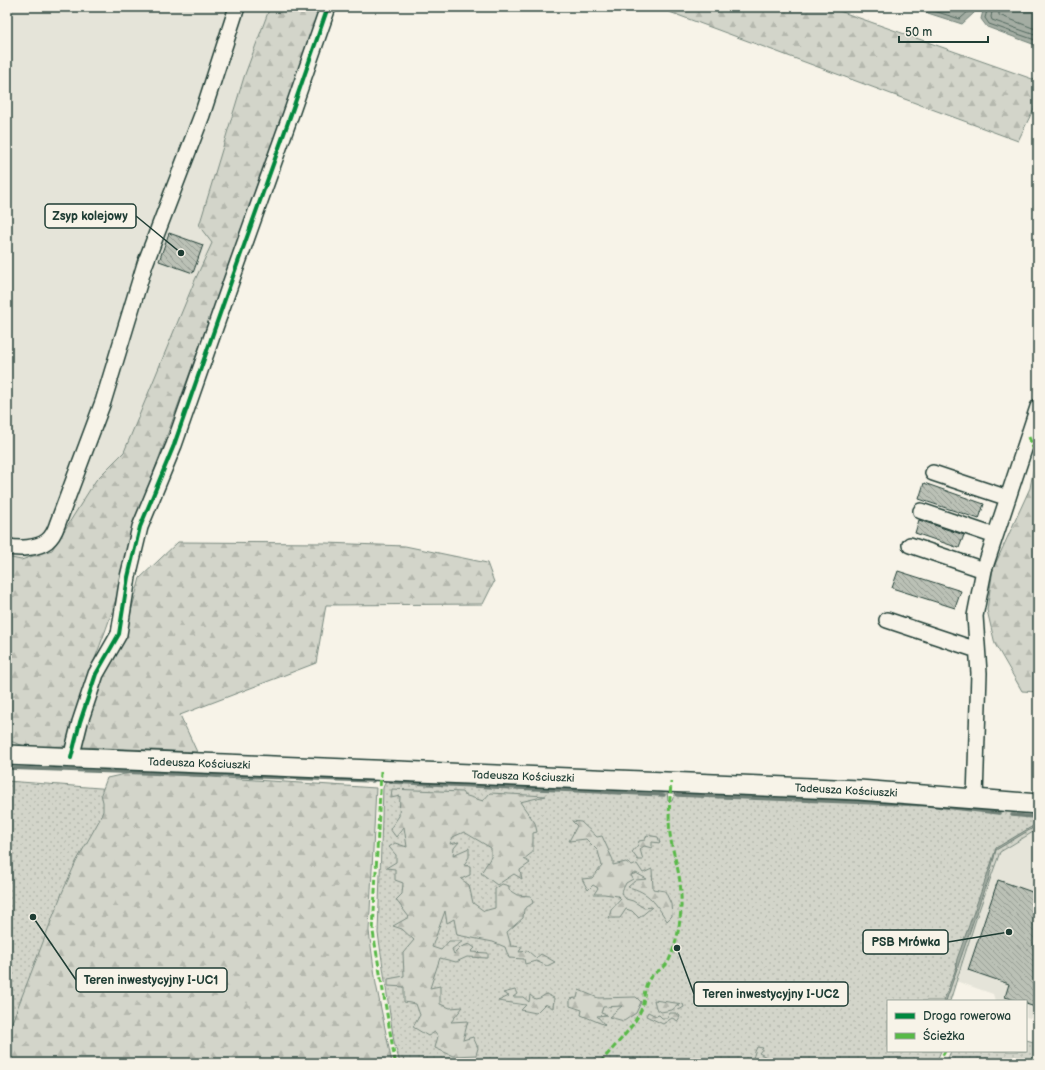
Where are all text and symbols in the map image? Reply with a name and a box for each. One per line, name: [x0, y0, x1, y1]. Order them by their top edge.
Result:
scale bar: [899, 18, 988, 44]
text: 50 m: [905, 25, 932, 40]
callout: Zsyp kolejowy: [45, 204, 136, 228]
text: Zsyp kolejowy: [52, 209, 128, 224]
street label: Tadeusza Kościuszki: [147, 755, 251, 772]
street label: Tadeusza Kościuszki: [471, 768, 575, 785]
street label: Tadeusza Kościuszki: [794, 781, 898, 800]
callout: PSB Mrówka: [863, 930, 948, 954]
text: PSB Mrówka: [872, 935, 941, 950]
callout: Teren inwestycyjny I-UC1: [76, 968, 227, 992]
text: Teren inwestycyjny I-UC1: [84, 973, 218, 988]
callout: Teren inwestycyjny I-UC2: [694, 982, 848, 1006]
text: Teren inwestycyjny I-UC2: [703, 987, 840, 1002]
legend: [887, 1000, 1027, 1052]
text: Droga rowerowa: [923, 1009, 1011, 1024]
text: Ścieżka: [923, 1027, 965, 1044]

